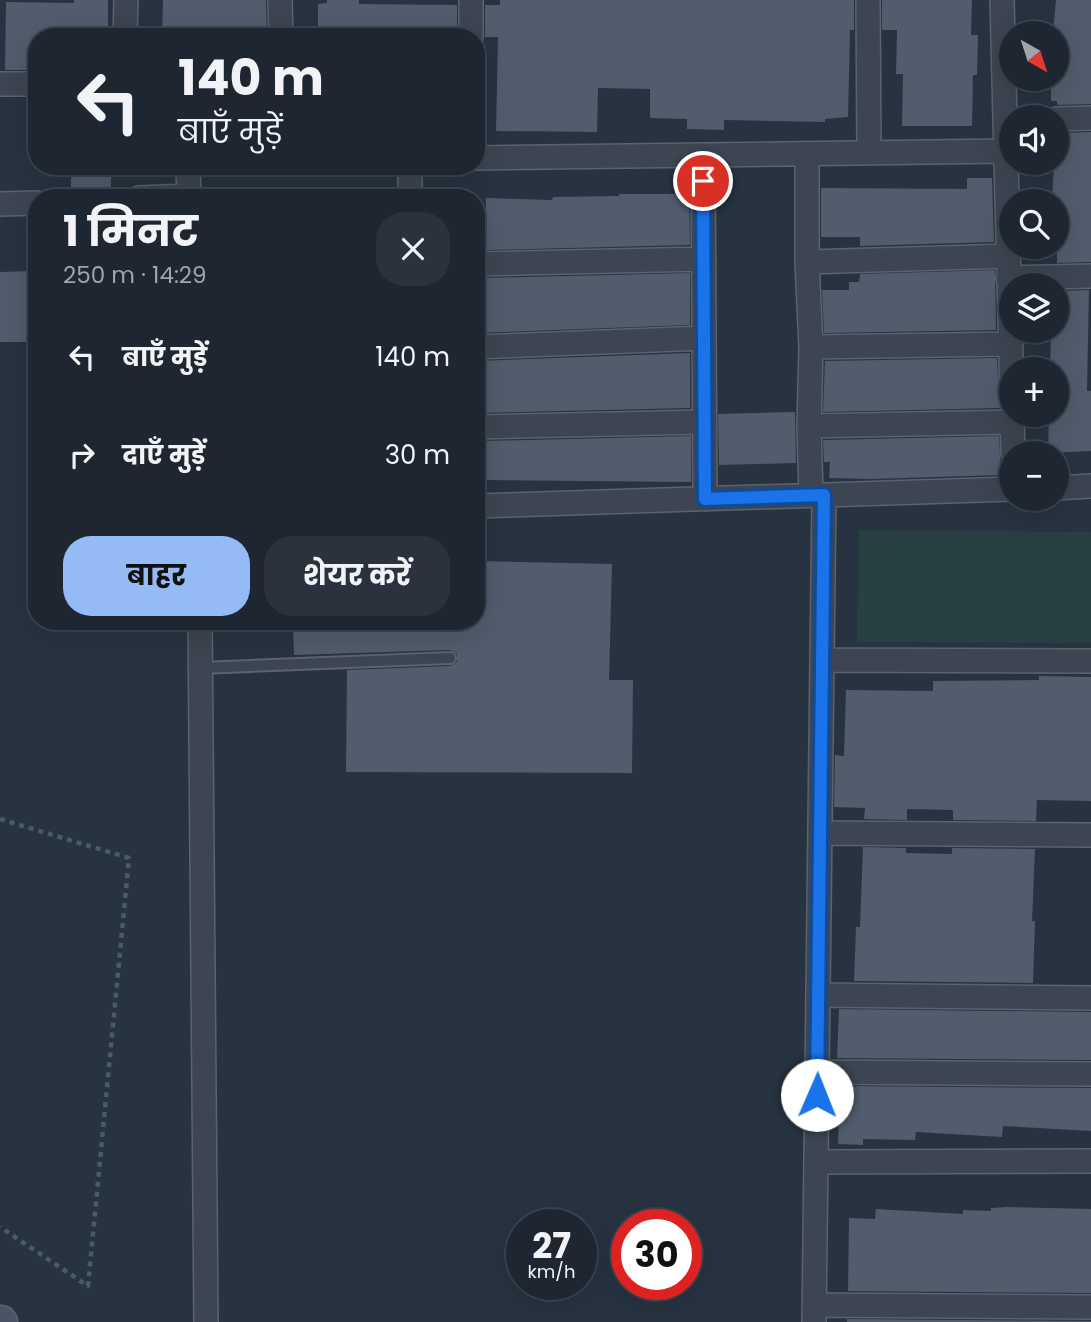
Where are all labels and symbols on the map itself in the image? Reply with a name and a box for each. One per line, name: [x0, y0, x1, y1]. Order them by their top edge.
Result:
north arrow: [999, 21, 1069, 91]
pin: [673, 151, 733, 211]
position arrow: [780, 1058, 854, 1132]
speed limit sign: 30: [611, 1209, 702, 1300]

